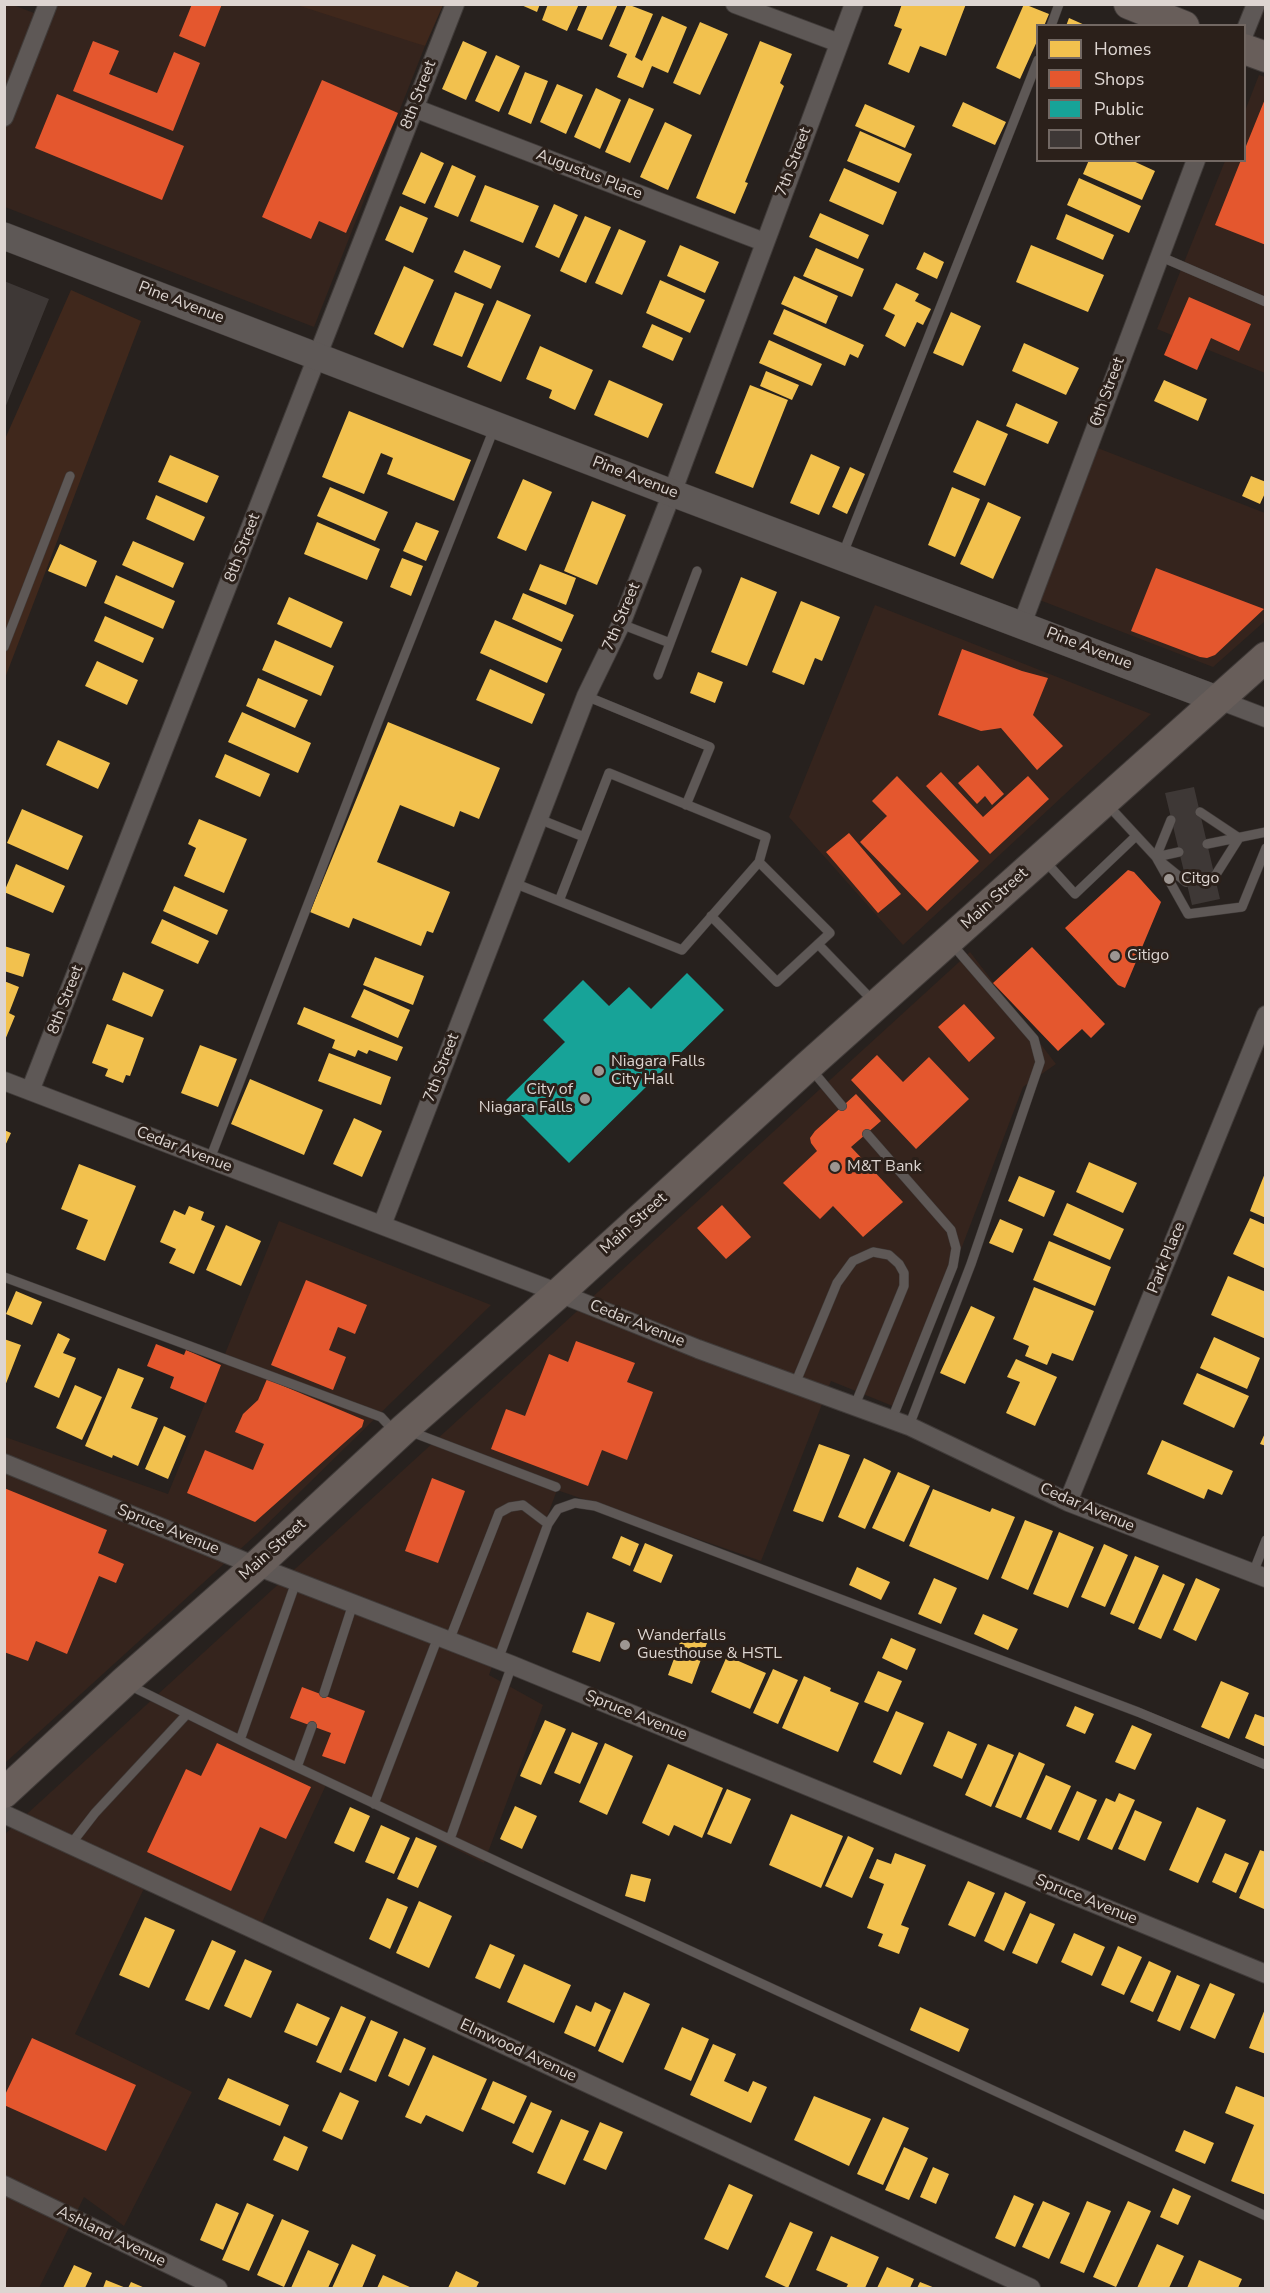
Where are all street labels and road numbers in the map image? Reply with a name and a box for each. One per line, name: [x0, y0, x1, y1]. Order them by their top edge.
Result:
street label: 8th Street: [397, 58, 441, 132]
street label: 7th Street: [772, 125, 816, 199]
street label: Augustus Place: [533, 146, 645, 204]
street label: Pine Avenue: [136, 278, 226, 328]
street label: 6th Street: [1087, 355, 1129, 429]
street label: Pine Avenue: [590, 453, 680, 503]
street label: 8th Street: [221, 511, 265, 585]
street label: 7th Street: [599, 580, 645, 654]
street label: Pine Avenue: [1044, 624, 1134, 674]
street label: Main Street: [958, 864, 1032, 934]
street label: 8th Street: [44, 963, 88, 1037]
street label: 7th Street: [420, 1031, 464, 1105]
street label: Cedar Avenue: [133, 1123, 235, 1177]
street label: Main Street: [597, 1189, 671, 1259]
street label: Park Place: [1144, 1220, 1190, 1296]
street label: Cedar Avenue: [587, 1296, 687, 1352]
street label: Cedar Avenue: [1037, 1479, 1137, 1537]
street label: Spruce Avenue: [114, 1501, 222, 1559]
street label: Main Street: [236, 1515, 310, 1585]
street label: Spruce Avenue: [582, 1687, 690, 1745]
street label: Spruce Avenue: [1032, 1871, 1140, 1929]
street label: Elmwood Avenue: [457, 2016, 579, 2086]
street label: Ashland Avenue: [54, 2202, 168, 2272]

